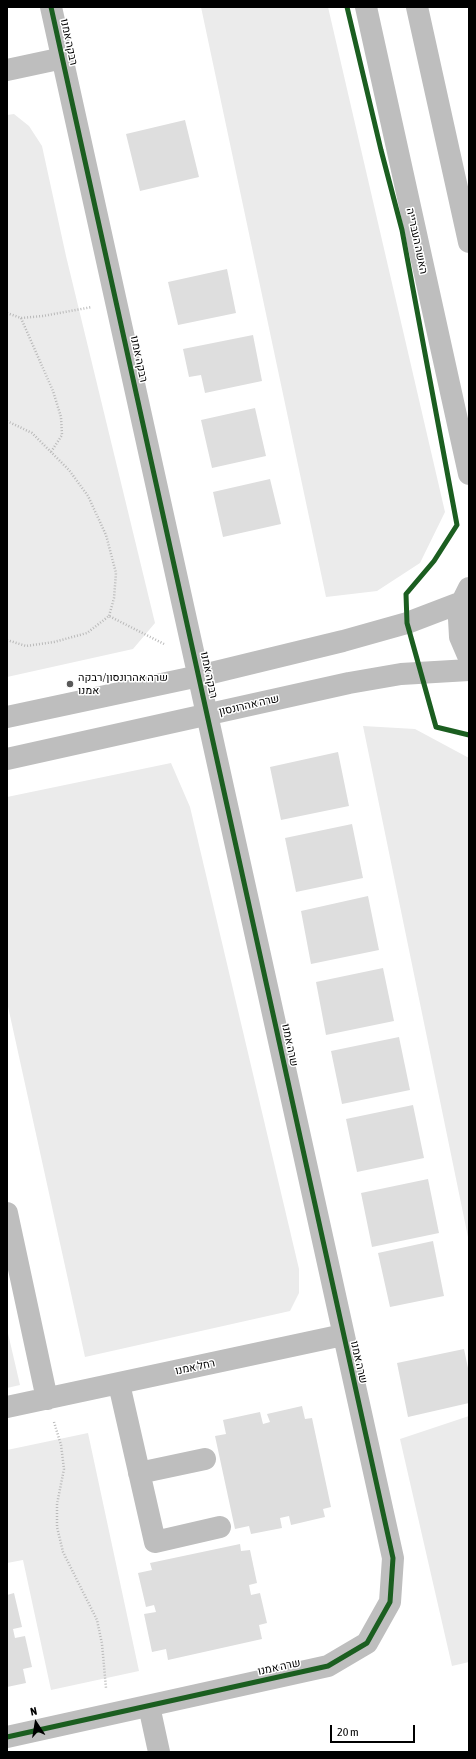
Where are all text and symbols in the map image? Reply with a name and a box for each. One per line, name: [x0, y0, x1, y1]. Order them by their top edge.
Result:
street label: רבקה אמנו: [58, 18, 80, 66]
street label: האשה העברייה: [404, 207, 430, 275]
street label: רבקה אמנו: [128, 335, 150, 383]
street label: רבקה אמנו: [198, 651, 220, 699]
place label: שרה אהרונסון/רבקה אמנו: [78, 671, 168, 697]
marker: שרה אהרונסון/רבקה אמנו: [65, 679, 75, 689]
street label: שרה אהרונסון: [217, 692, 281, 718]
street label: שרה אמנו: [279, 1022, 301, 1068]
street label: שרה אמנו: [348, 1339, 370, 1385]
street label: רחל אמנו: [174, 1356, 216, 1378]
street label: שרה אמנו: [256, 1656, 302, 1678]
north arrow: [16, 1703, 56, 1743]
text: N: [29, 1705, 38, 1718]
scale bar: [332, 1717, 417, 1743]
text: 20 m: [337, 1725, 359, 1739]

